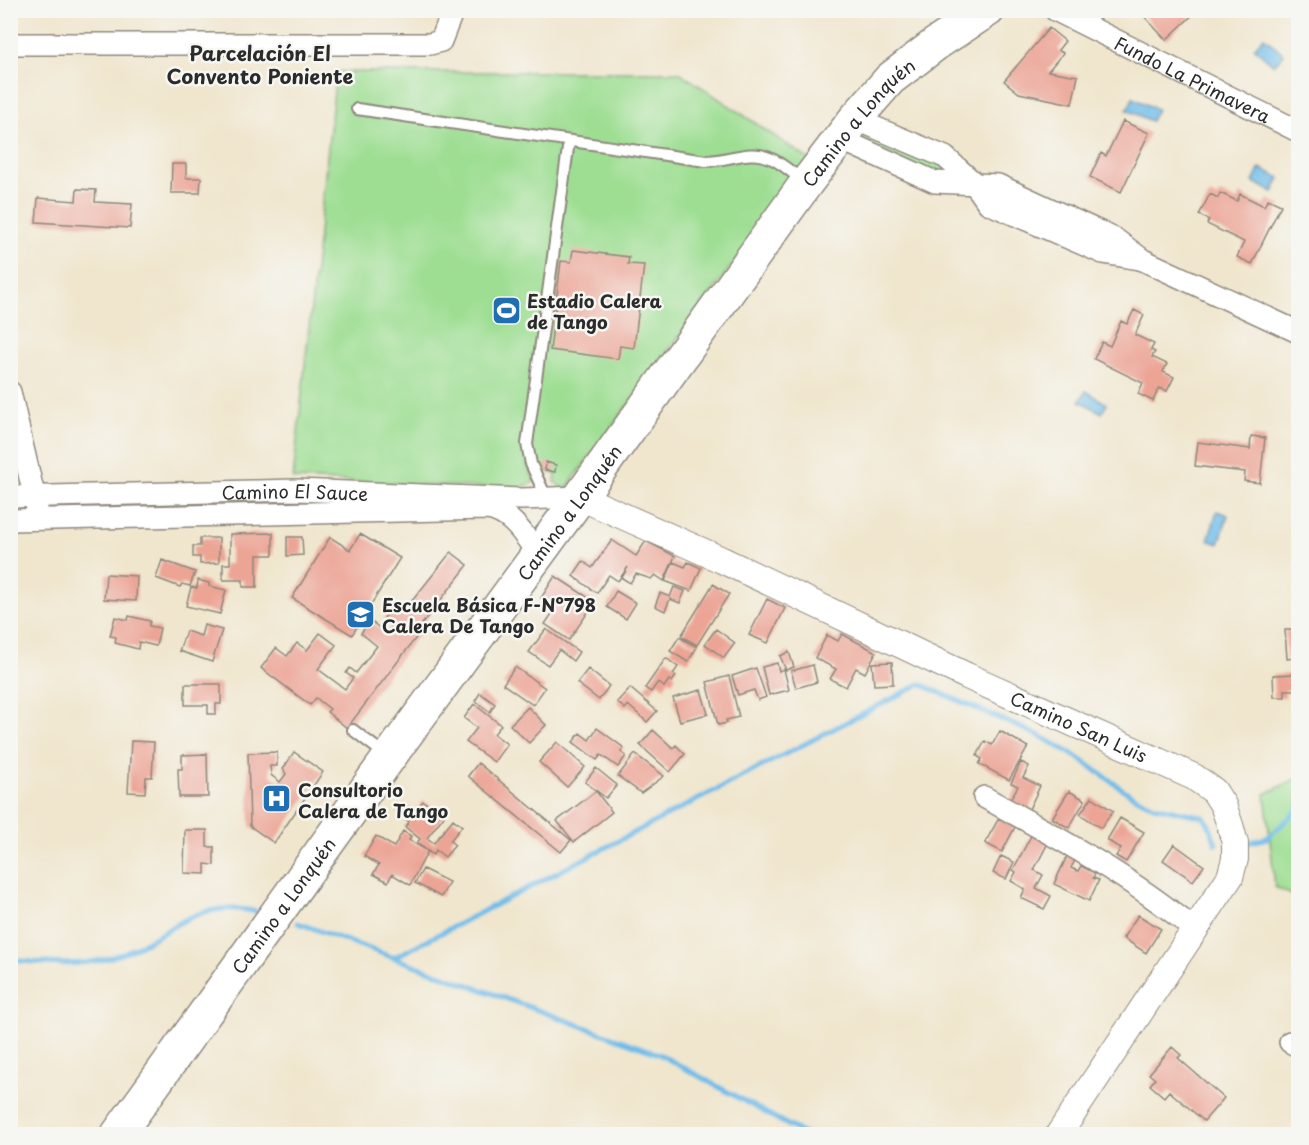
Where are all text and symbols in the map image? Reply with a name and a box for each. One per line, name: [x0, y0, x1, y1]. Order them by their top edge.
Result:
street label: Fundo La Primavera: [1110, 28, 1276, 129]
district label: Parcelación El Convento Poniente: [167, 38, 354, 91]
street label: Camino a Lonquén: [795, 51, 920, 192]
place label: Estadio Calera de Tango: [527, 287, 663, 335]
sports icon: Estadio Calera de Tango: [490, 294, 522, 326]
street label: Camino a Lonquén: [510, 438, 627, 586]
street label: Camino El Sauce: [221, 476, 369, 506]
place label: Escuela Básica F-N°798 Calera De Tango: [382, 591, 596, 639]
school or university icon: Escuela Básica F-N°798 Calera De Tango: [345, 598, 377, 630]
street label: Camino San Luis: [1006, 684, 1152, 768]
place label: Consultorio Calera de Tango: [298, 776, 449, 824]
hospital icon: Consultorio Calera de Tango: [261, 783, 293, 815]
street label: Camino a Lonquén: [224, 831, 341, 979]

